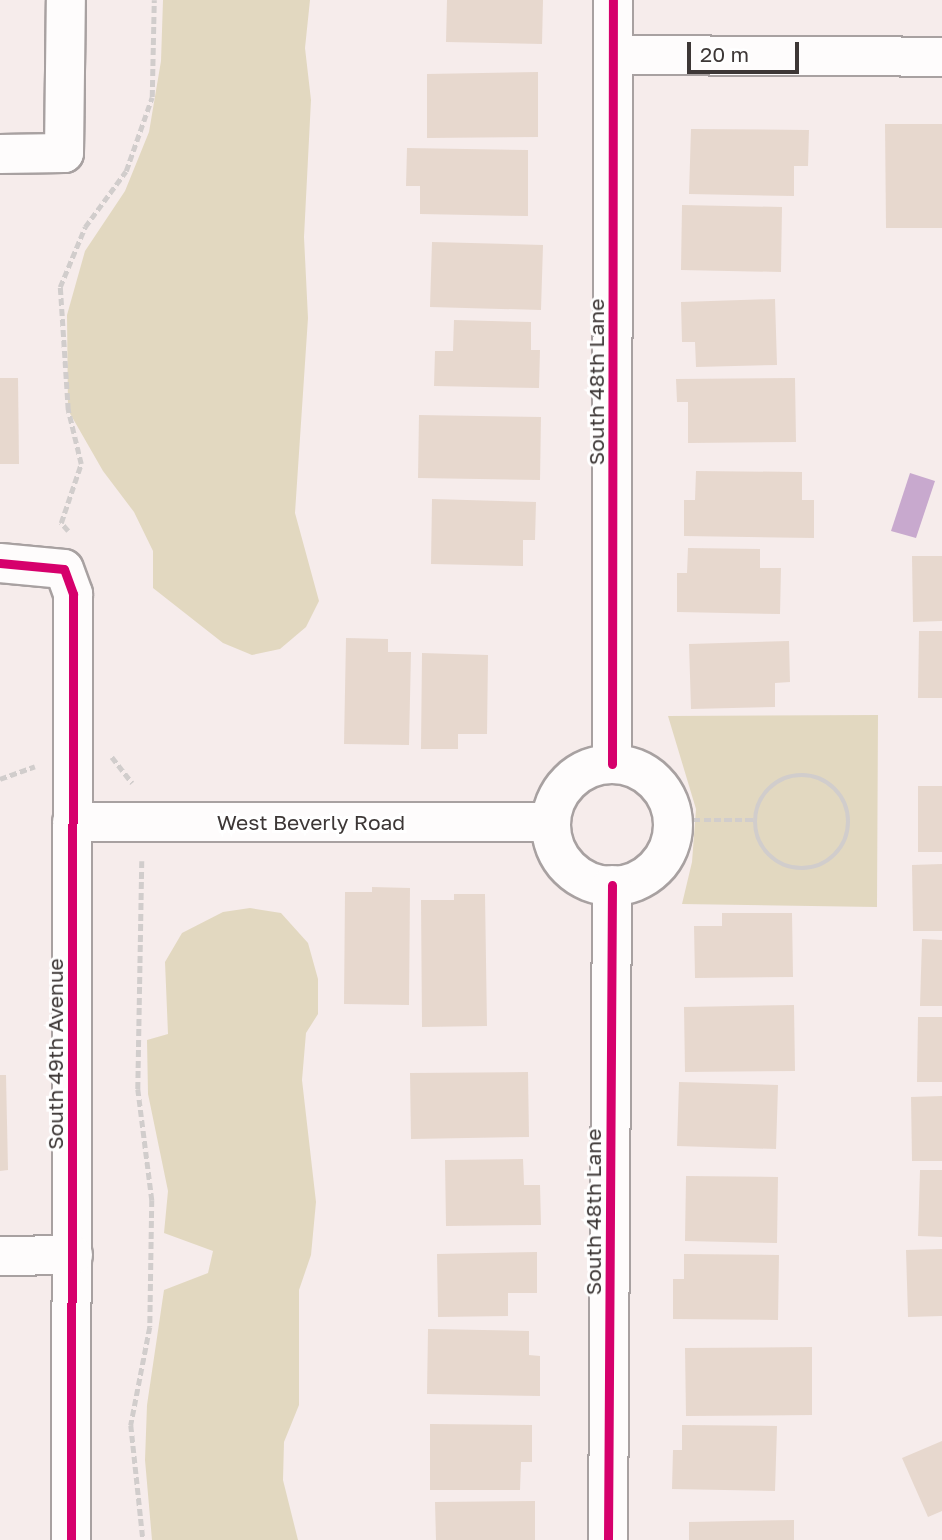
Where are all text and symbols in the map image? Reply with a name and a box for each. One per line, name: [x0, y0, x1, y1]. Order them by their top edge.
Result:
scale bar: [690, 28, 802, 72]
text: 20 m: [700, 41, 749, 67]
street label: South 48th Lane: [583, 299, 609, 465]
street label: West Beverly Road: [217, 809, 405, 835]
street label: South 49th Avenue: [42, 958, 68, 1150]
street label: South 48th Lane: [580, 1129, 606, 1295]

